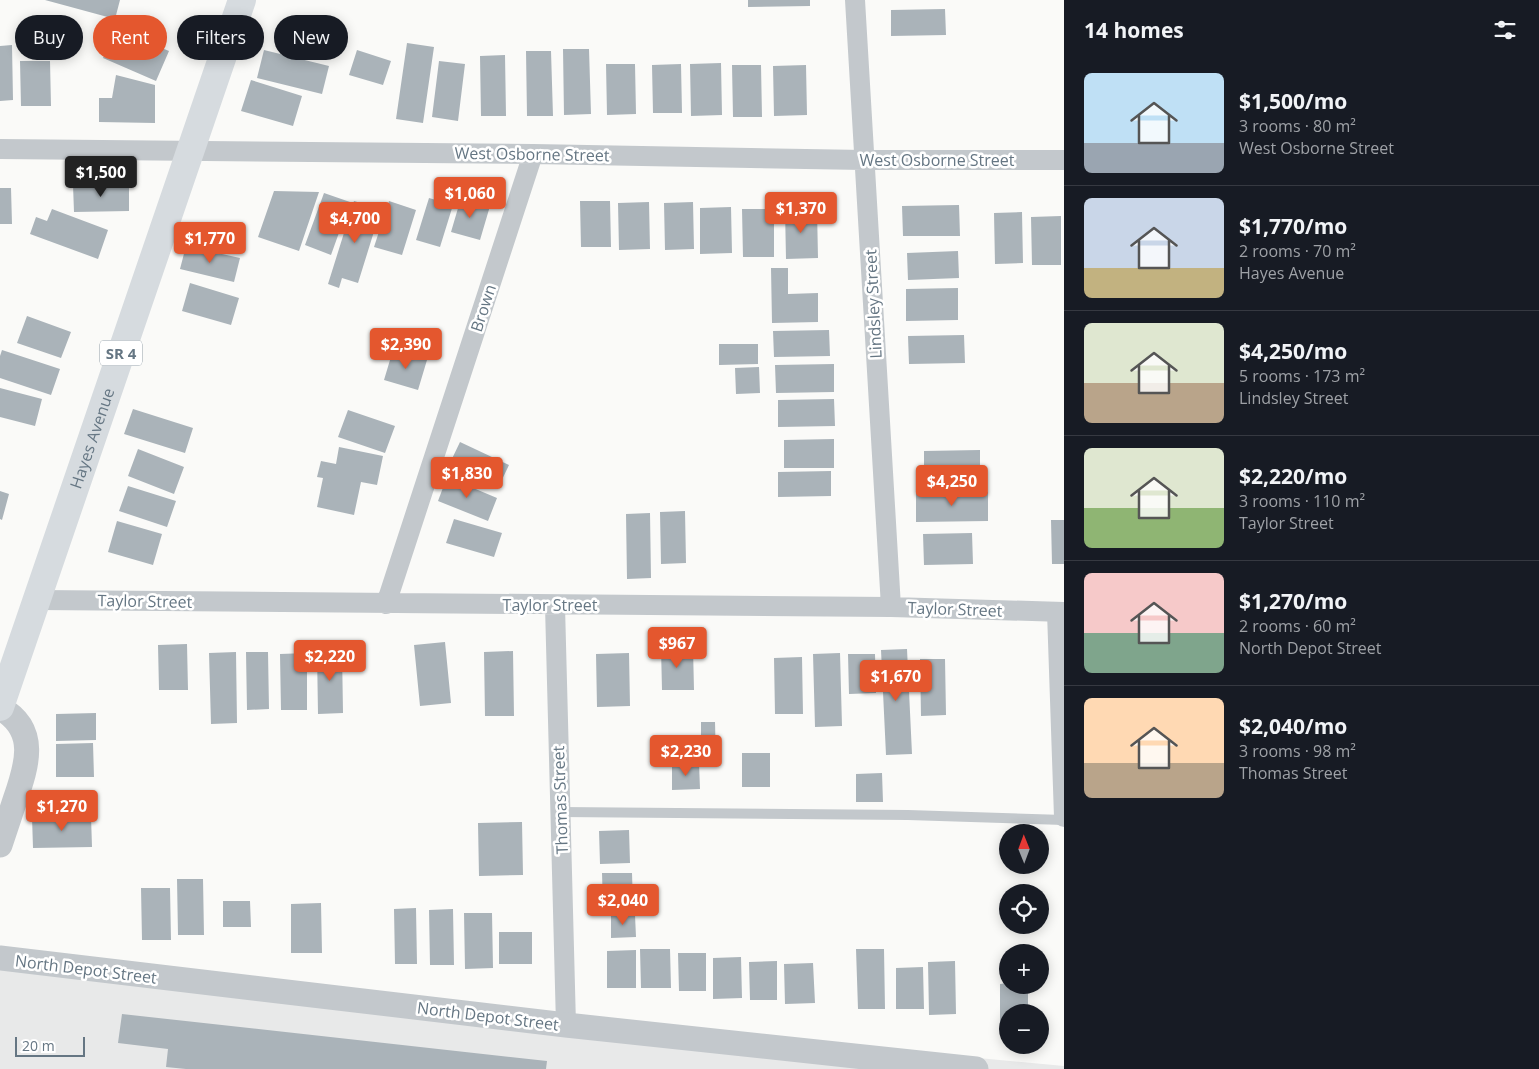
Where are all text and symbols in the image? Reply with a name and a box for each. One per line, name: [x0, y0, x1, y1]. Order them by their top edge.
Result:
chip: Buy: [15, 15, 83, 60]
chip: Rent: [93, 15, 167, 60]
chip: Filters: [177, 15, 264, 60]
chip: New: [274, 15, 348, 60]
text: 14 homes: [1084, 16, 1184, 44]
icon: filters: [1491, 16, 1519, 44]
text: $1,500/mo: [1239, 87, 1347, 115]
icon: home: [1124, 93, 1184, 153]
text: 3 rooms · 80 m²: [1239, 115, 1356, 137]
text: West Osborne Street: [1239, 137, 1394, 159]
street label: West Osborne Street: [454, 142, 610, 166]
street label: West Osborne Street: [860, 149, 1015, 171]
pin: $1,500: [60, 156, 142, 198]
text: $1,500: [76, 161, 126, 183]
pin: $1,060: [429, 176, 511, 219]
text: $1,060: [445, 182, 495, 204]
pin: $1,370: [760, 192, 842, 234]
text: $1,370: [776, 197, 826, 219]
pin: $4,700: [314, 202, 396, 244]
text: $4,700: [330, 207, 380, 229]
text: $1,770/mo: [1239, 212, 1347, 240]
icon: home: [1124, 218, 1184, 278]
pin: $1,770: [169, 222, 251, 264]
text: $1,770: [185, 227, 235, 249]
text: 2 rooms · 70 m²: [1239, 240, 1356, 262]
street label: Lindsley Street: [859, 248, 887, 359]
text: Hayes Avenue: [1239, 262, 1344, 284]
street label: Brown: [465, 281, 501, 335]
pin: $2,390: [365, 328, 447, 370]
text: $2,390: [381, 333, 431, 355]
text: $4,250/mo: [1239, 337, 1347, 365]
road number: SR 4: [100, 340, 142, 366]
icon: home: [1124, 343, 1184, 403]
text: 5 rooms · 173 m²: [1239, 365, 1365, 387]
street label: Hayes Avenue: [65, 385, 119, 492]
text: Lindsley Street: [1239, 387, 1349, 409]
pin: $1,830: [426, 456, 508, 499]
text: $1,830: [442, 462, 492, 484]
text: $2,220/mo: [1239, 462, 1347, 490]
pin: $4,250: [911, 464, 993, 507]
icon: home: [1124, 468, 1184, 528]
text: $4,250: [927, 470, 977, 492]
text: 3 rooms · 110 m²: [1239, 490, 1365, 512]
text: Taylor Street: [1239, 512, 1334, 534]
text: $1,270/mo: [1239, 587, 1347, 615]
street label: Taylor Street: [97, 589, 193, 613]
icon: home: [1124, 593, 1184, 653]
street label: Taylor Street: [503, 594, 598, 616]
street label: Taylor Street: [907, 596, 1003, 622]
text: 2 rooms · 60 m²: [1239, 615, 1356, 637]
pin: $967: [647, 626, 707, 669]
text: $967: [659, 632, 695, 654]
text: North Depot Street: [1239, 637, 1381, 659]
pin: $2,220: [289, 640, 371, 682]
text: $2,220: [305, 645, 355, 667]
pin: $1,670: [855, 660, 937, 702]
text: $1,670: [871, 665, 921, 687]
text: $2,040/mo: [1239, 712, 1347, 740]
icon: home: [1124, 718, 1184, 778]
pin: $2,230: [645, 734, 727, 777]
text: $2,230: [661, 740, 711, 762]
text: 3 rooms · 98 m²: [1239, 740, 1356, 762]
street label: Thomas Street: [547, 745, 573, 855]
text: Thomas Street: [1239, 762, 1347, 784]
pin: $1,270: [21, 790, 103, 832]
text: $1,270: [37, 795, 87, 817]
north arrow: [999, 824, 1049, 874]
map controls: [999, 824, 1049, 1054]
pin: $2,040: [582, 884, 664, 926]
button: locate: [999, 884, 1049, 934]
text: $2,040: [598, 889, 648, 911]
button: +: [999, 944, 1049, 994]
street label: North Depot Street: [14, 949, 158, 989]
street label: North Depot Street: [416, 996, 560, 1036]
button: −: [999, 1004, 1049, 1054]
scale bar: [15, 1034, 85, 1057]
text: 20 m: [22, 1036, 55, 1055]

